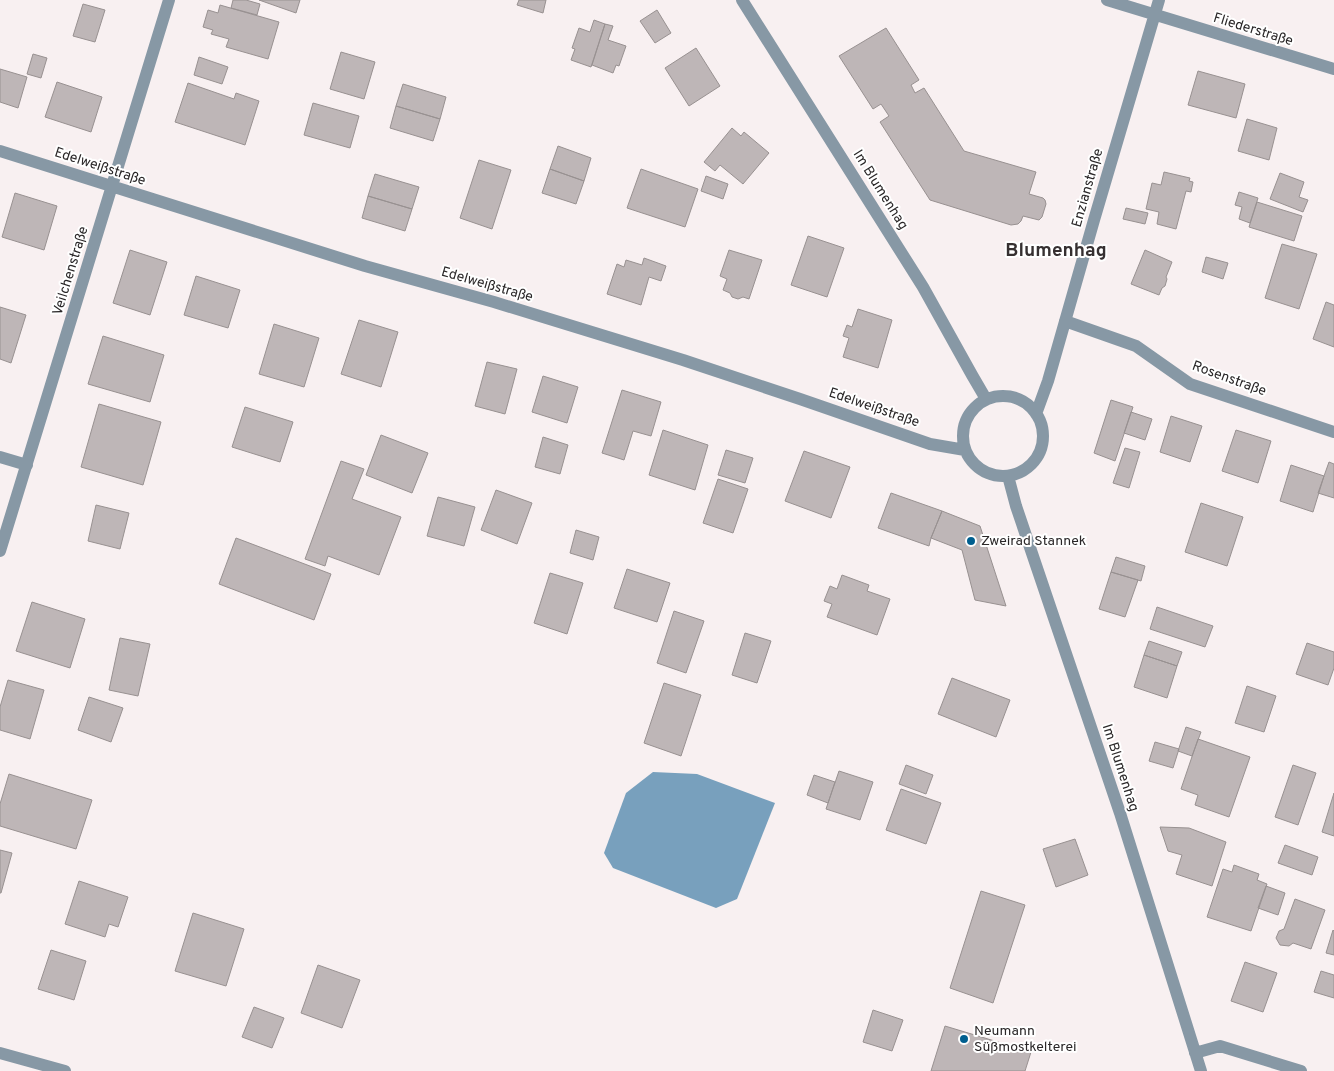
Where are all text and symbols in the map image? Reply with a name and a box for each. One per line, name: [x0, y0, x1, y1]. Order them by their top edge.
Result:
street label: Fliederstraße: [1211, 10, 1295, 50]
street label: Edelweißstraße: [52, 144, 148, 190]
street label: Im Blumenhag: [849, 147, 911, 233]
street label: Enzianstraße: [1069, 147, 1107, 229]
street label: Veilchenstraße: [49, 224, 93, 318]
district label: Blumenhag: [1005, 239, 1107, 263]
street label: Edelweißstraße: [439, 264, 535, 306]
street label: Rosenstraße: [1190, 358, 1268, 400]
street label: Edelweißstraße: [826, 385, 922, 431]
place label: Zweirad Stannek: [981, 533, 1086, 550]
marker: Zweirad Stannek: [965, 535, 977, 547]
street label: Im Blumenhag: [1098, 722, 1142, 814]
place label: Neumann Süßmostkelterei: [974, 1023, 1077, 1056]
marker: Neumann Süßmostkelterei: [958, 1033, 970, 1045]

